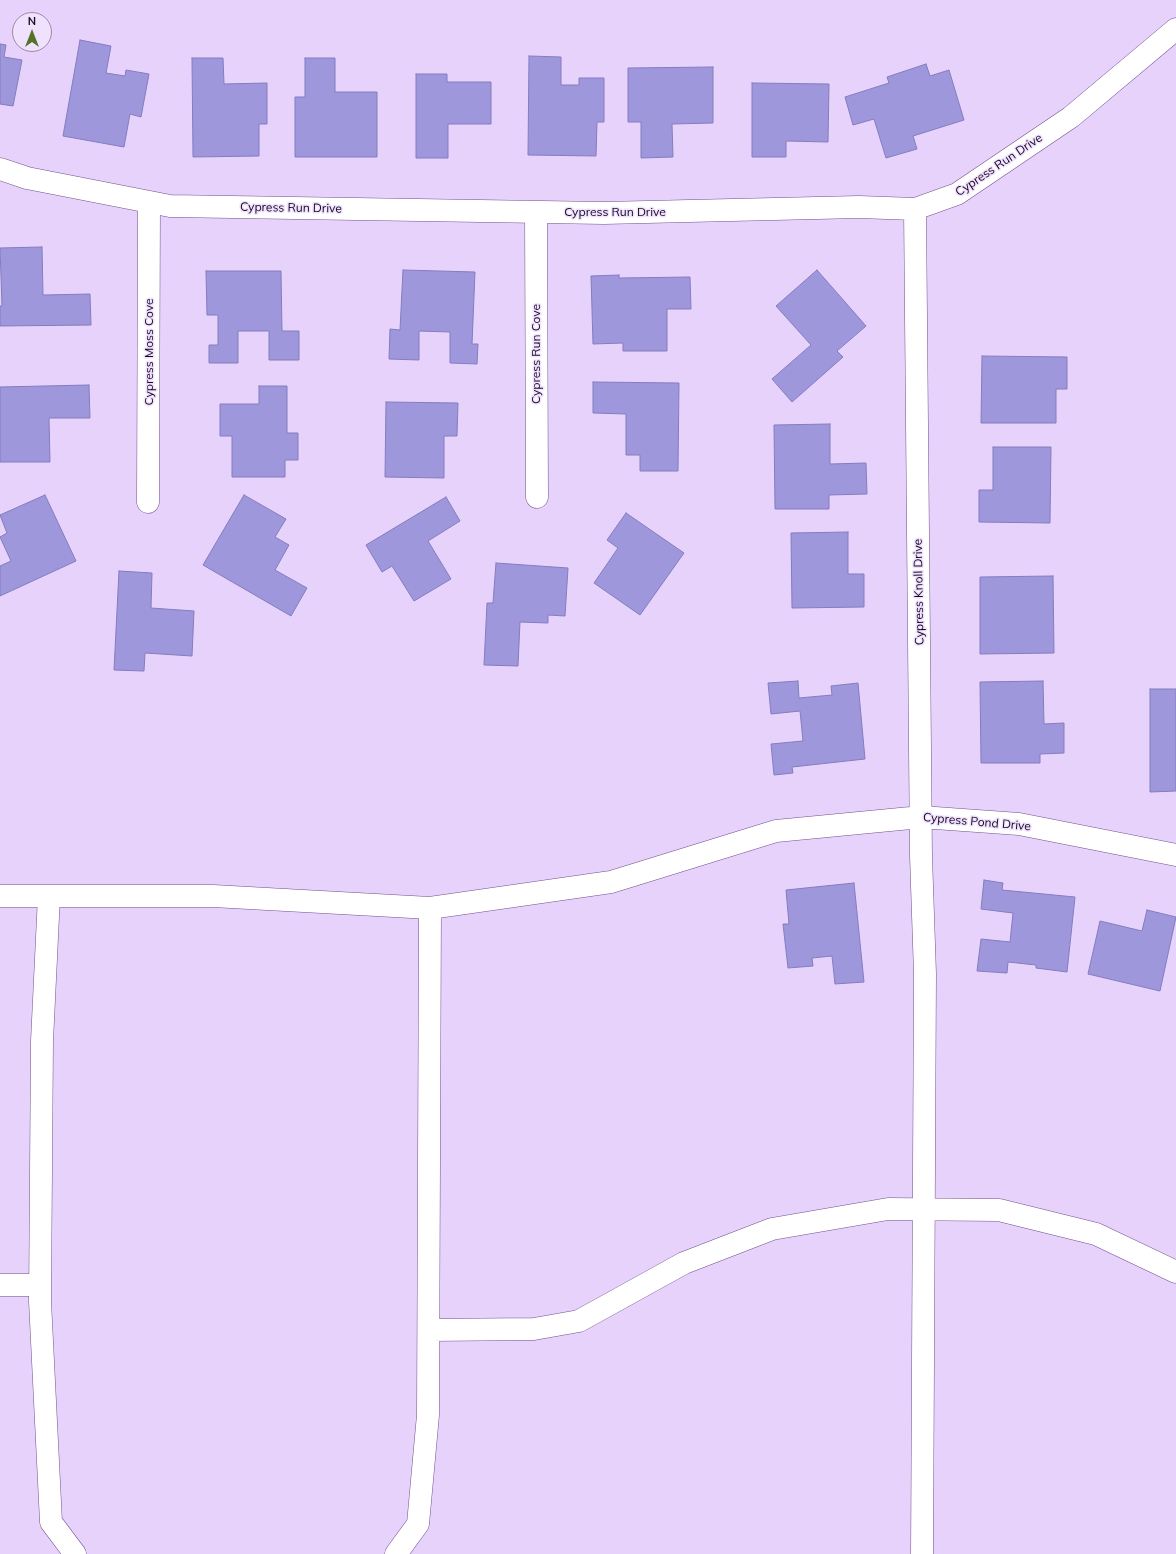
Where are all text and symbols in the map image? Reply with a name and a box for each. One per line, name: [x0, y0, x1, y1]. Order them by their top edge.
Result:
north arrow: [12, 12, 52, 52]
text: N: [28, 14, 36, 28]
street label: Cypress Run Drive: [953, 131, 1045, 199]
street label: Cypress Run Drive: [240, 200, 342, 216]
street label: Cypress Run Drive: [564, 205, 666, 219]
street label: Cypress Moss Cove: [142, 299, 156, 405]
street label: Cypress Run Cove: [529, 304, 543, 404]
street label: Cypress Knoll Drive: [911, 539, 927, 645]
street label: Cypress Pond Drive: [923, 810, 1031, 834]

